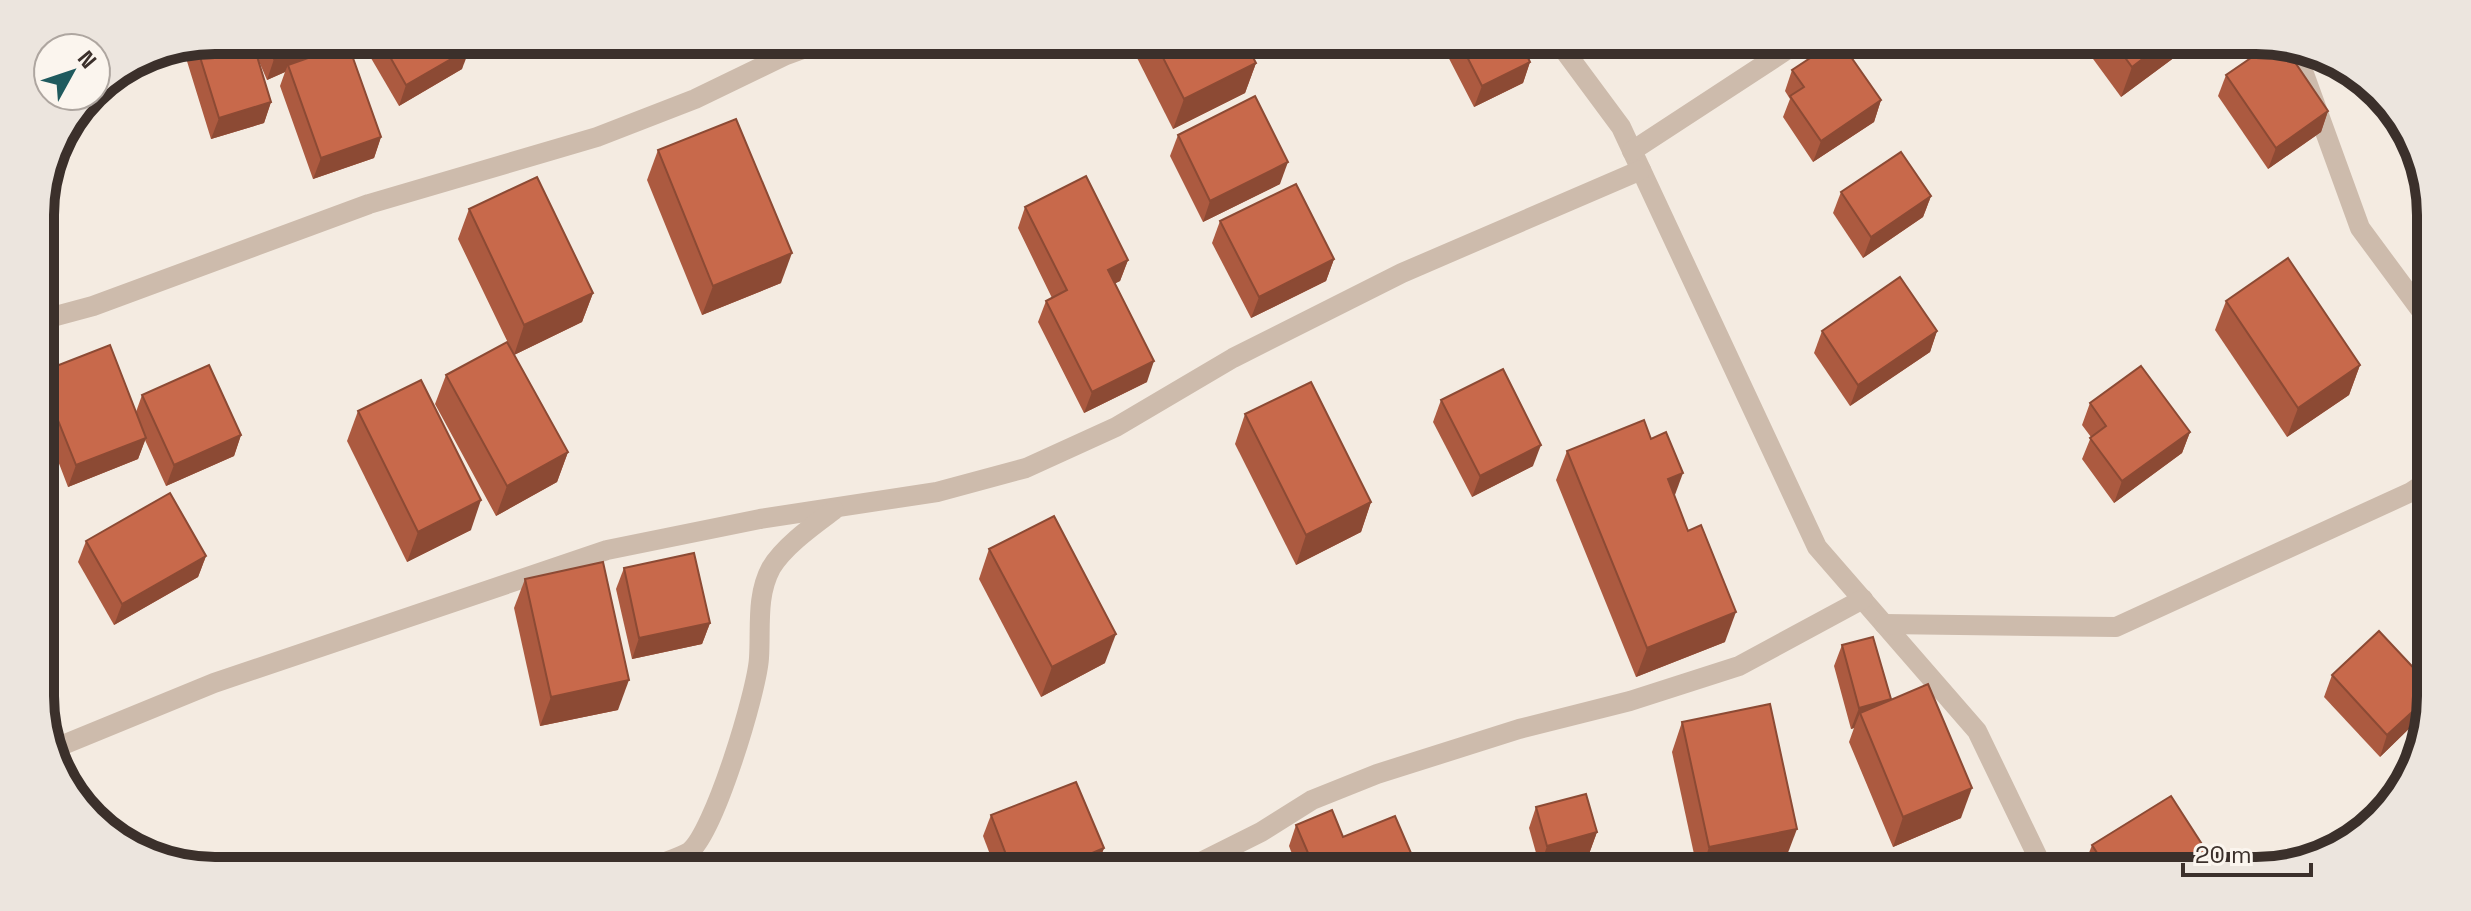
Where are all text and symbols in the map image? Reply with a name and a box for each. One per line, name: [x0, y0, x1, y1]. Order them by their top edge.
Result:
north arrow: [32, 32, 112, 112]
text: N: [72, 44, 103, 74]
scale bar: [2183, 827, 2311, 877]
text: 20 m: [2195, 839, 2252, 870]

